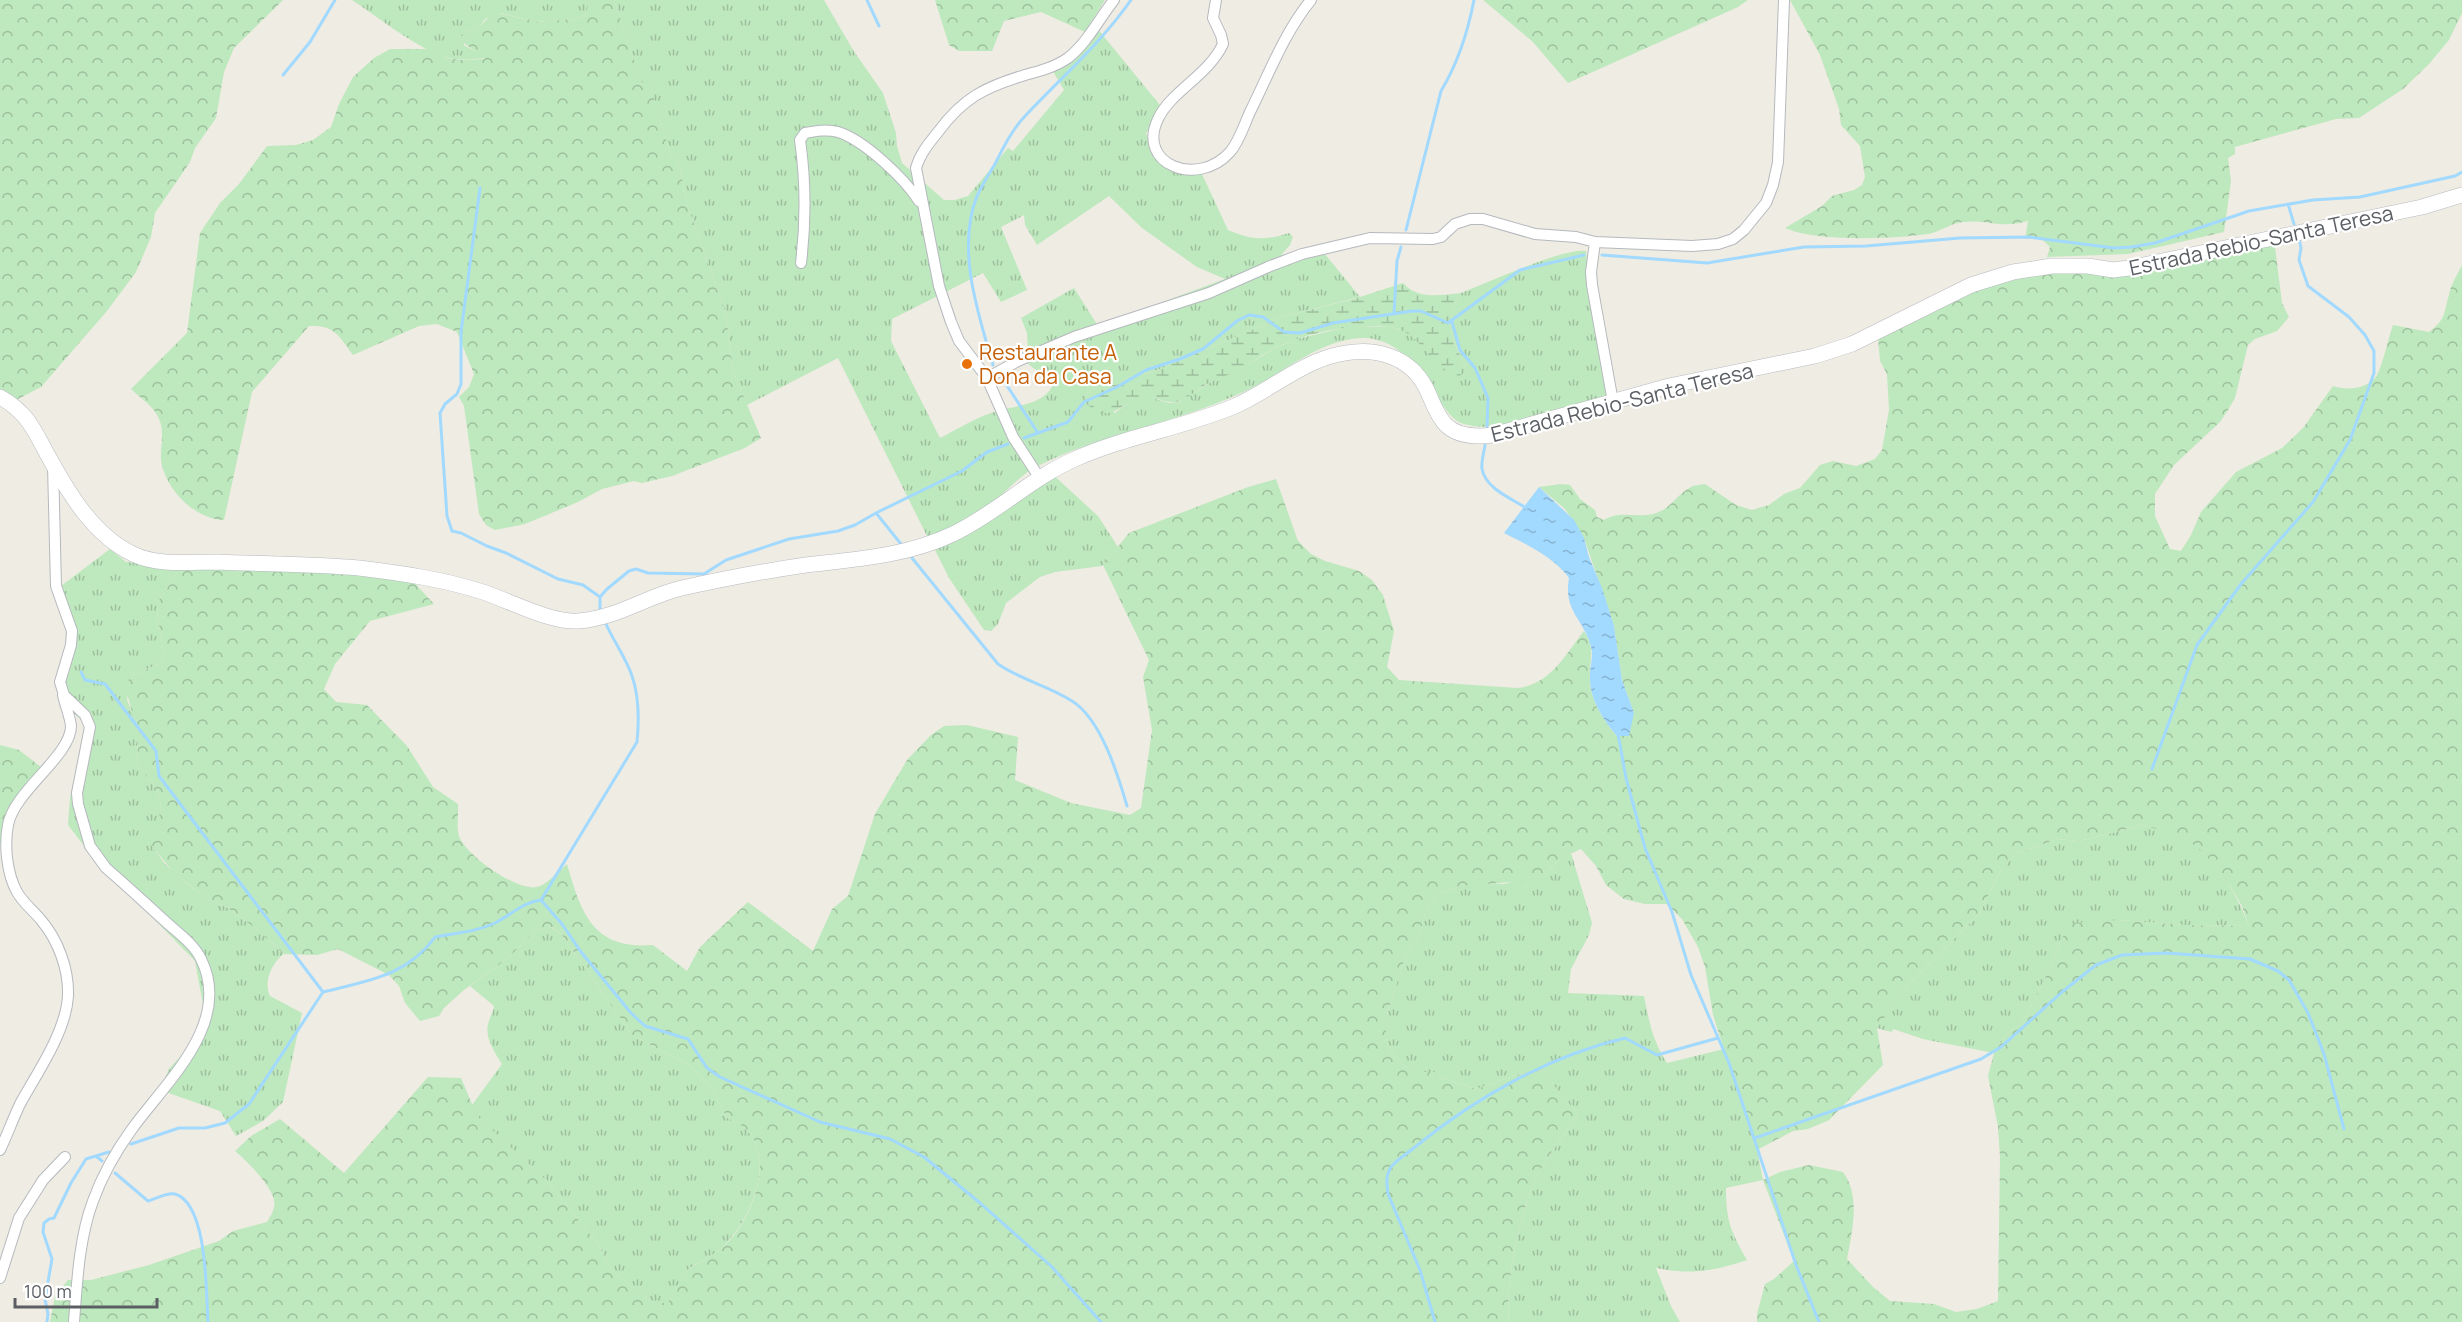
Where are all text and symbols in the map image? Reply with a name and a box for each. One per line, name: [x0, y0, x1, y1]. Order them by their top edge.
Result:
street label: Estrada Rebio-Santa Teresa: [2126, 198, 2396, 282]
place label: Restaurante A Dona da Casa: [979, 338, 1117, 390]
street label: Estrada Rebio-Santa Teresa: [1488, 356, 1756, 448]
marker: Restaurante A Dona da Casa: [960, 357, 974, 371]
scale bar: [15, 1271, 158, 1309]
text: 100 m: [24, 1279, 72, 1303]

